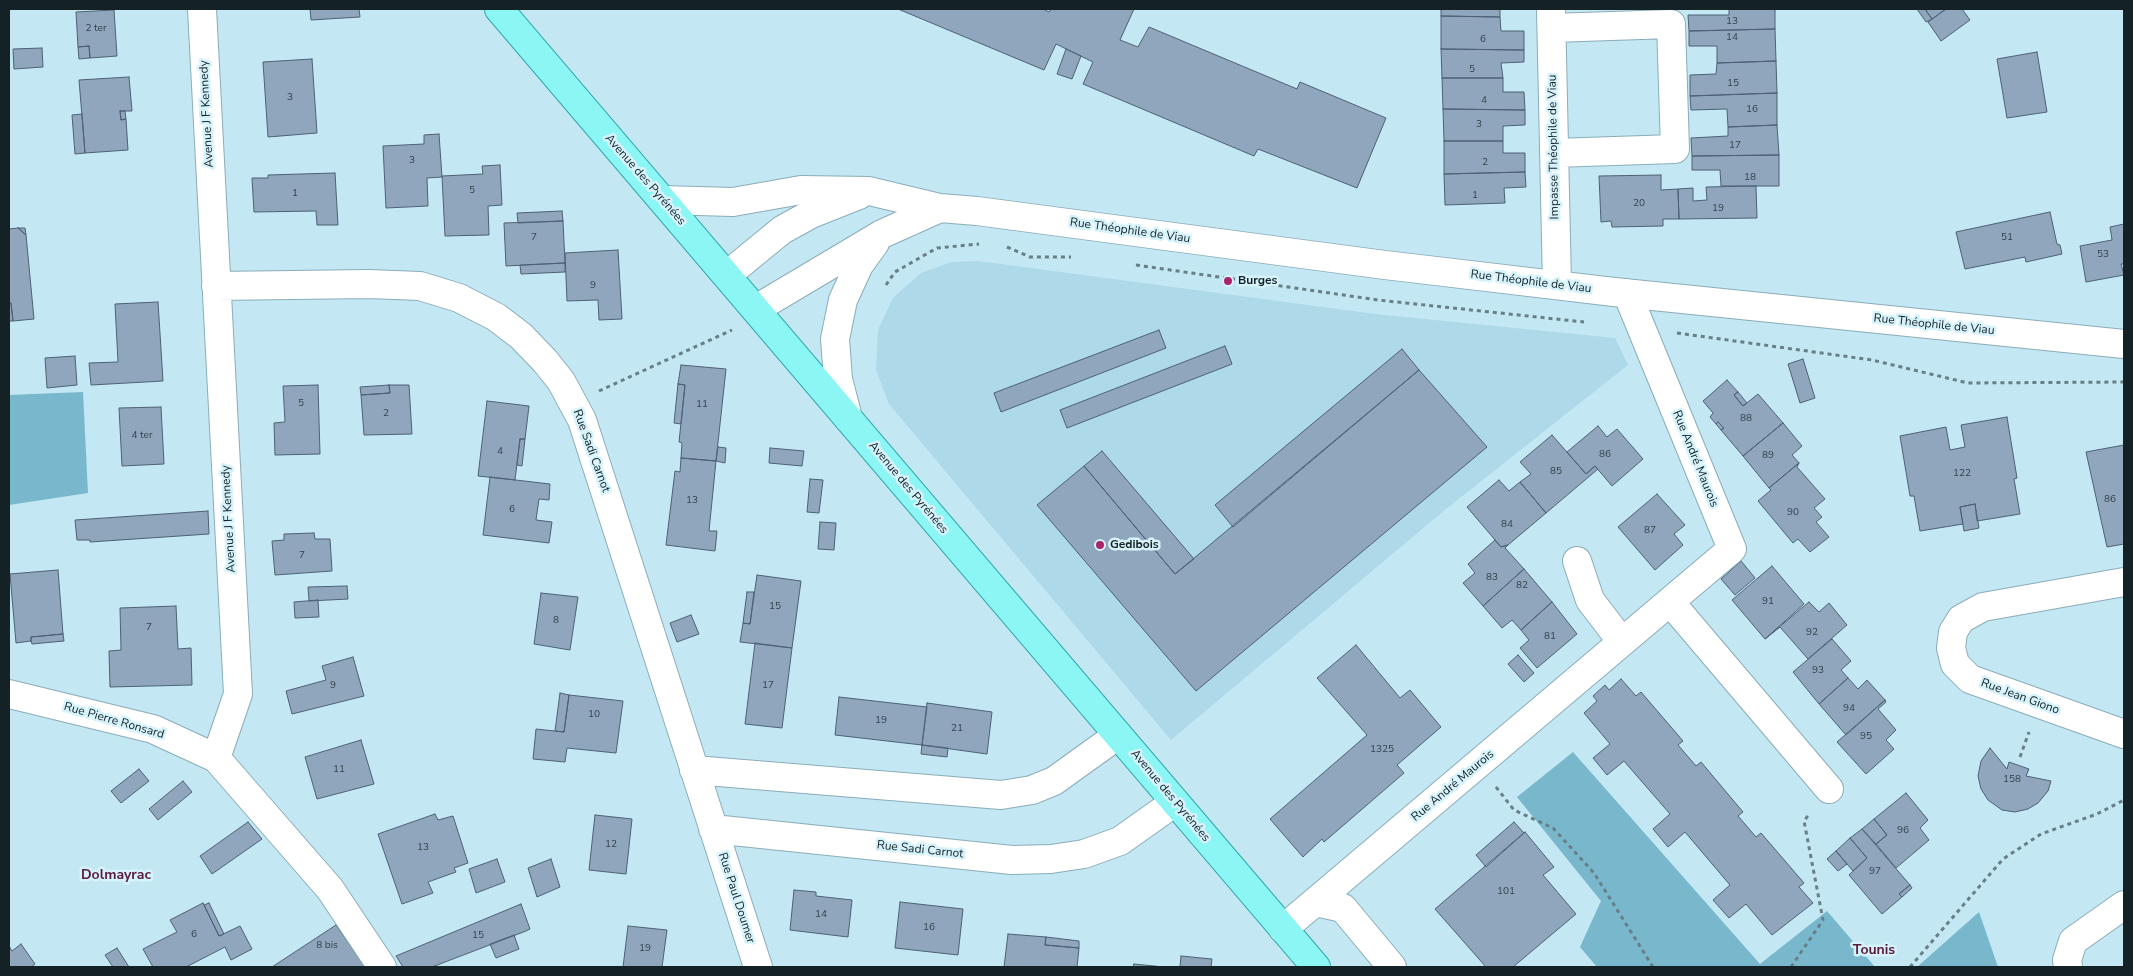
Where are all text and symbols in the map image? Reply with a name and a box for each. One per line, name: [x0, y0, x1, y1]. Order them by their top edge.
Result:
house number: 13: [1726, 16, 1738, 28]
house number: 2 ter: [86, 23, 106, 35]
house number: 14: [1726, 32, 1738, 44]
house number: 6: [1480, 34, 1486, 46]
street label: Avenue J F Kennedy: [197, 60, 217, 168]
house number: 5: [1469, 64, 1475, 76]
street label: Impasse Théophile de Viau: [1546, 74, 1562, 220]
house number: 15: [1727, 78, 1739, 90]
house number: 3: [287, 92, 293, 104]
house number: 4: [1481, 95, 1487, 107]
house number: 16: [1746, 104, 1758, 116]
house number: 3: [1476, 119, 1482, 131]
street label: Avenue des Pyrénées: [602, 132, 688, 228]
house number: 17: [1729, 140, 1741, 152]
house number: 3: [409, 155, 415, 167]
house number: 2: [1482, 157, 1488, 169]
house number: 18: [1744, 172, 1756, 184]
house number: 5: [469, 185, 475, 197]
house number: 1: [292, 188, 298, 200]
house number: 1: [1472, 190, 1478, 202]
house number: 20: [1633, 198, 1645, 210]
house number: 19: [1712, 203, 1724, 215]
street label: Rue Théophile de Viau: [1069, 215, 1191, 247]
house number: 7: [531, 232, 537, 244]
house number: 51: [2001, 232, 2013, 244]
house number: 53: [2097, 249, 2109, 261]
street label: Rue Théophile de Viau: [1470, 267, 1592, 297]
place label: Burges: [1238, 274, 1277, 288]
marker: Burges: [1222, 275, 1234, 287]
house number: 9: [590, 280, 596, 292]
street label: Rue Théophile de Viau: [1873, 311, 1995, 339]
house number: 5: [298, 398, 304, 410]
house number: 11: [696, 399, 708, 411]
house number: 2: [383, 408, 389, 420]
street label: Rue Sadi Carnot: [569, 408, 613, 494]
street label: Rue André Maurois: [1669, 408, 1721, 510]
house number: 88: [1740, 413, 1752, 425]
house number: 4 ter: [132, 430, 152, 442]
street label: Avenue des Pyrénées: [865, 439, 951, 537]
house number: 4: [497, 446, 503, 458]
house number: 86: [1599, 449, 1611, 461]
house number: 89: [1762, 450, 1774, 462]
street label: Avenue J F Kennedy: [219, 465, 239, 573]
house number: 85: [1550, 466, 1562, 478]
house number: 122: [1953, 468, 1971, 480]
house number: 86: [2104, 494, 2116, 506]
house number: 13: [686, 495, 698, 507]
house number: 6: [509, 504, 515, 516]
house number: 90: [1787, 507, 1799, 519]
house number: 84: [1501, 519, 1513, 531]
house number: 87: [1644, 525, 1656, 537]
place label: Gedibois: [1110, 538, 1159, 552]
marker: Gedibois: [1094, 539, 1106, 551]
house number: 7: [299, 550, 305, 562]
house number: 83: [1486, 572, 1498, 584]
house number: 82: [1516, 580, 1528, 592]
house number: 91: [1762, 596, 1774, 608]
house number: 15: [769, 601, 781, 613]
house number: 8: [553, 615, 559, 627]
house number: 7: [146, 622, 152, 634]
house number: 92: [1806, 627, 1818, 639]
house number: 81: [1544, 631, 1556, 643]
house number: 93: [1812, 665, 1824, 677]
street label: Rue Jean Giono: [1979, 676, 2061, 718]
house number: 9: [330, 680, 336, 692]
house number: 17: [762, 680, 774, 692]
street label: Rue Pierre Ronsard: [62, 700, 166, 742]
house number: 94: [1843, 703, 1855, 715]
house number: 10: [588, 709, 600, 721]
house number: 19: [875, 715, 887, 727]
house number: 21: [951, 723, 963, 735]
house number: 95: [1860, 731, 1872, 743]
house number: 1325: [1370, 744, 1394, 756]
street label: Avenue des Pyrénées: [1127, 747, 1213, 845]
street label: Rue André Maurois: [1409, 747, 1497, 825]
house number: 11: [333, 764, 345, 776]
house number: 158: [2003, 774, 2021, 786]
house number: 96: [1897, 825, 1909, 837]
street label: Rue Sadi Carnot: [876, 838, 964, 862]
house number: 12: [605, 839, 617, 851]
house number: 13: [417, 842, 429, 854]
street label: Rue Paul Doumer: [715, 851, 757, 945]
house number: 97: [1869, 866, 1881, 878]
district label: Dolmayrac: [81, 868, 151, 884]
house number: 101: [1497, 886, 1515, 898]
house number: 14: [815, 909, 827, 921]
house number: 16: [923, 922, 935, 934]
house number: 6: [191, 929, 197, 941]
house number: 15: [472, 930, 484, 942]
house number: 8 bis: [316, 940, 338, 952]
house number: 19: [639, 943, 651, 955]
district label: Tounis: [1853, 943, 1895, 959]

